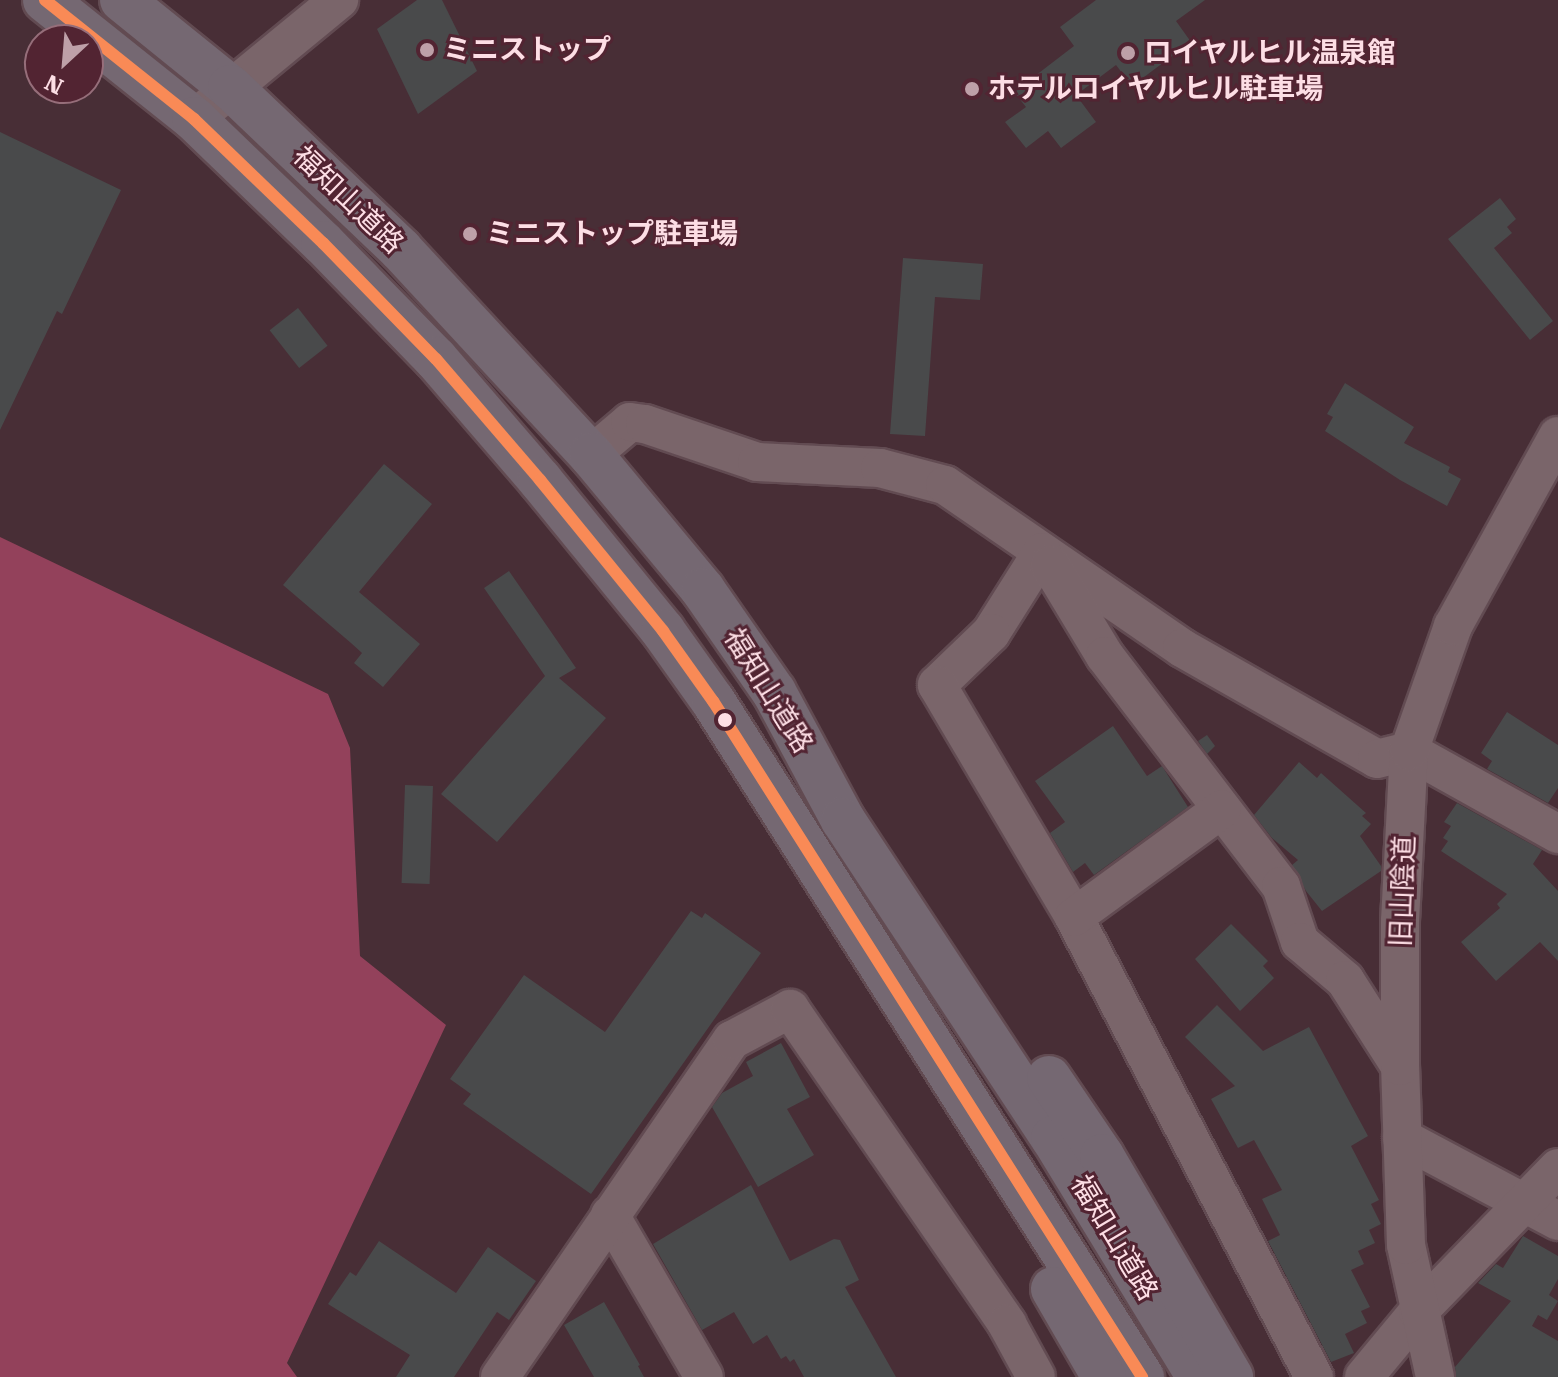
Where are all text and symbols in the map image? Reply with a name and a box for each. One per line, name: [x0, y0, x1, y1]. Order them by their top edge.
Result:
north arrow: [24, 24, 104, 104]
place label: ミニストップ: [443, 33, 611, 67]
place label: ロイヤルヒル温泉館: [1144, 36, 1396, 70]
marker: ミニストップ: [418, 41, 436, 59]
marker: ロイヤルヒル温泉館: [1119, 44, 1137, 62]
text: N: [41, 69, 67, 99]
place label: ホテルロイヤルヒル駐車場: [988, 72, 1324, 106]
marker: ホテルロイヤルヒル駐車場: [963, 80, 981, 98]
street label: 福知山道路: [286, 139, 410, 261]
place label: ミニストップ駐車場: [486, 217, 738, 251]
marker: ミニストップ駐車場: [461, 225, 479, 243]
street label: 福知山道路: [717, 623, 819, 759]
unlabelled marker: [717, 712, 733, 728]
street label: 旧山陰道: [1384, 834, 1422, 948]
street label: 福知山道路: [1064, 1169, 1164, 1307]

